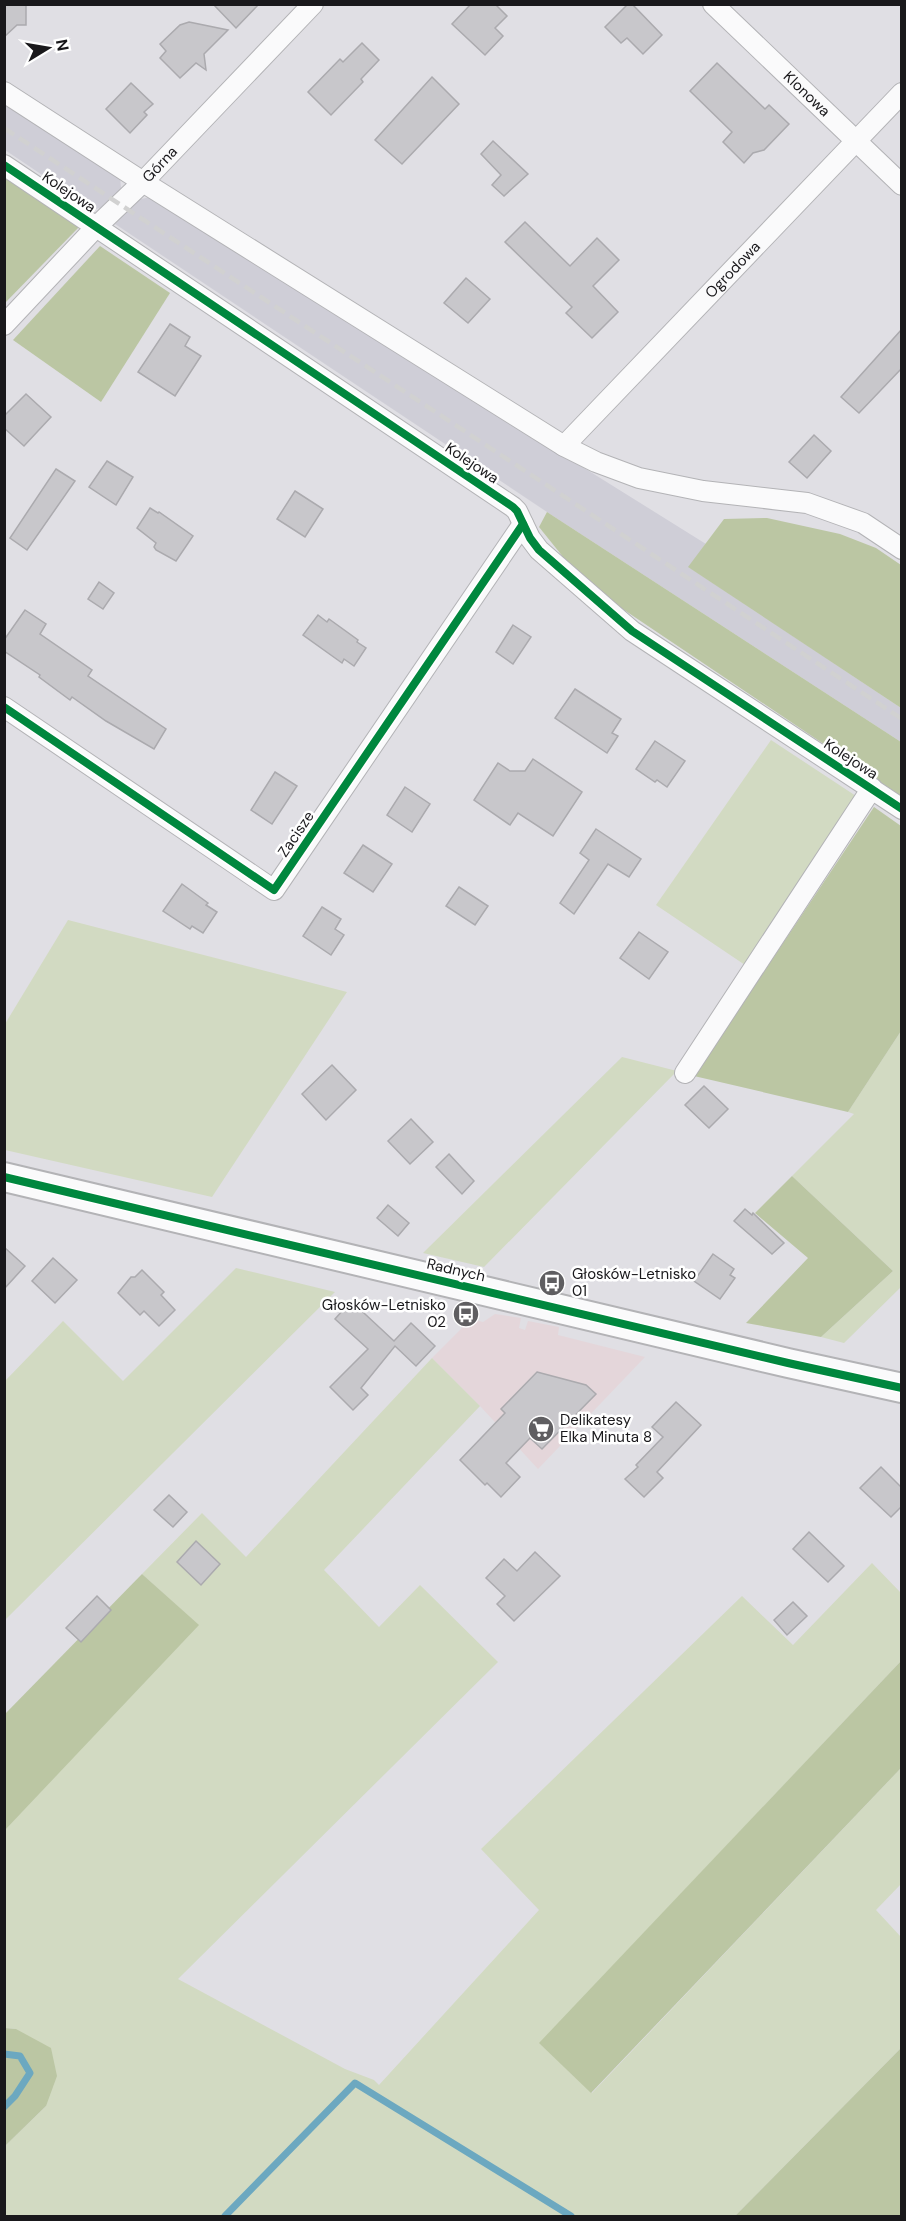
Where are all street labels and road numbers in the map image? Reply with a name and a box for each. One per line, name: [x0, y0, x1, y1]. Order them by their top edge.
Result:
street label: Klonowa: [779, 67, 835, 121]
street label: Górna: [138, 142, 182, 187]
street label: Kolejowa: [38, 167, 100, 217]
street label: Ogrodowa: [701, 237, 765, 303]
street label: Kolejowa: [441, 438, 503, 488]
street label: Kolejowa: [820, 734, 882, 784]
street label: Zacisze: [273, 807, 319, 861]
street label: Radnych: [425, 1254, 487, 1286]

